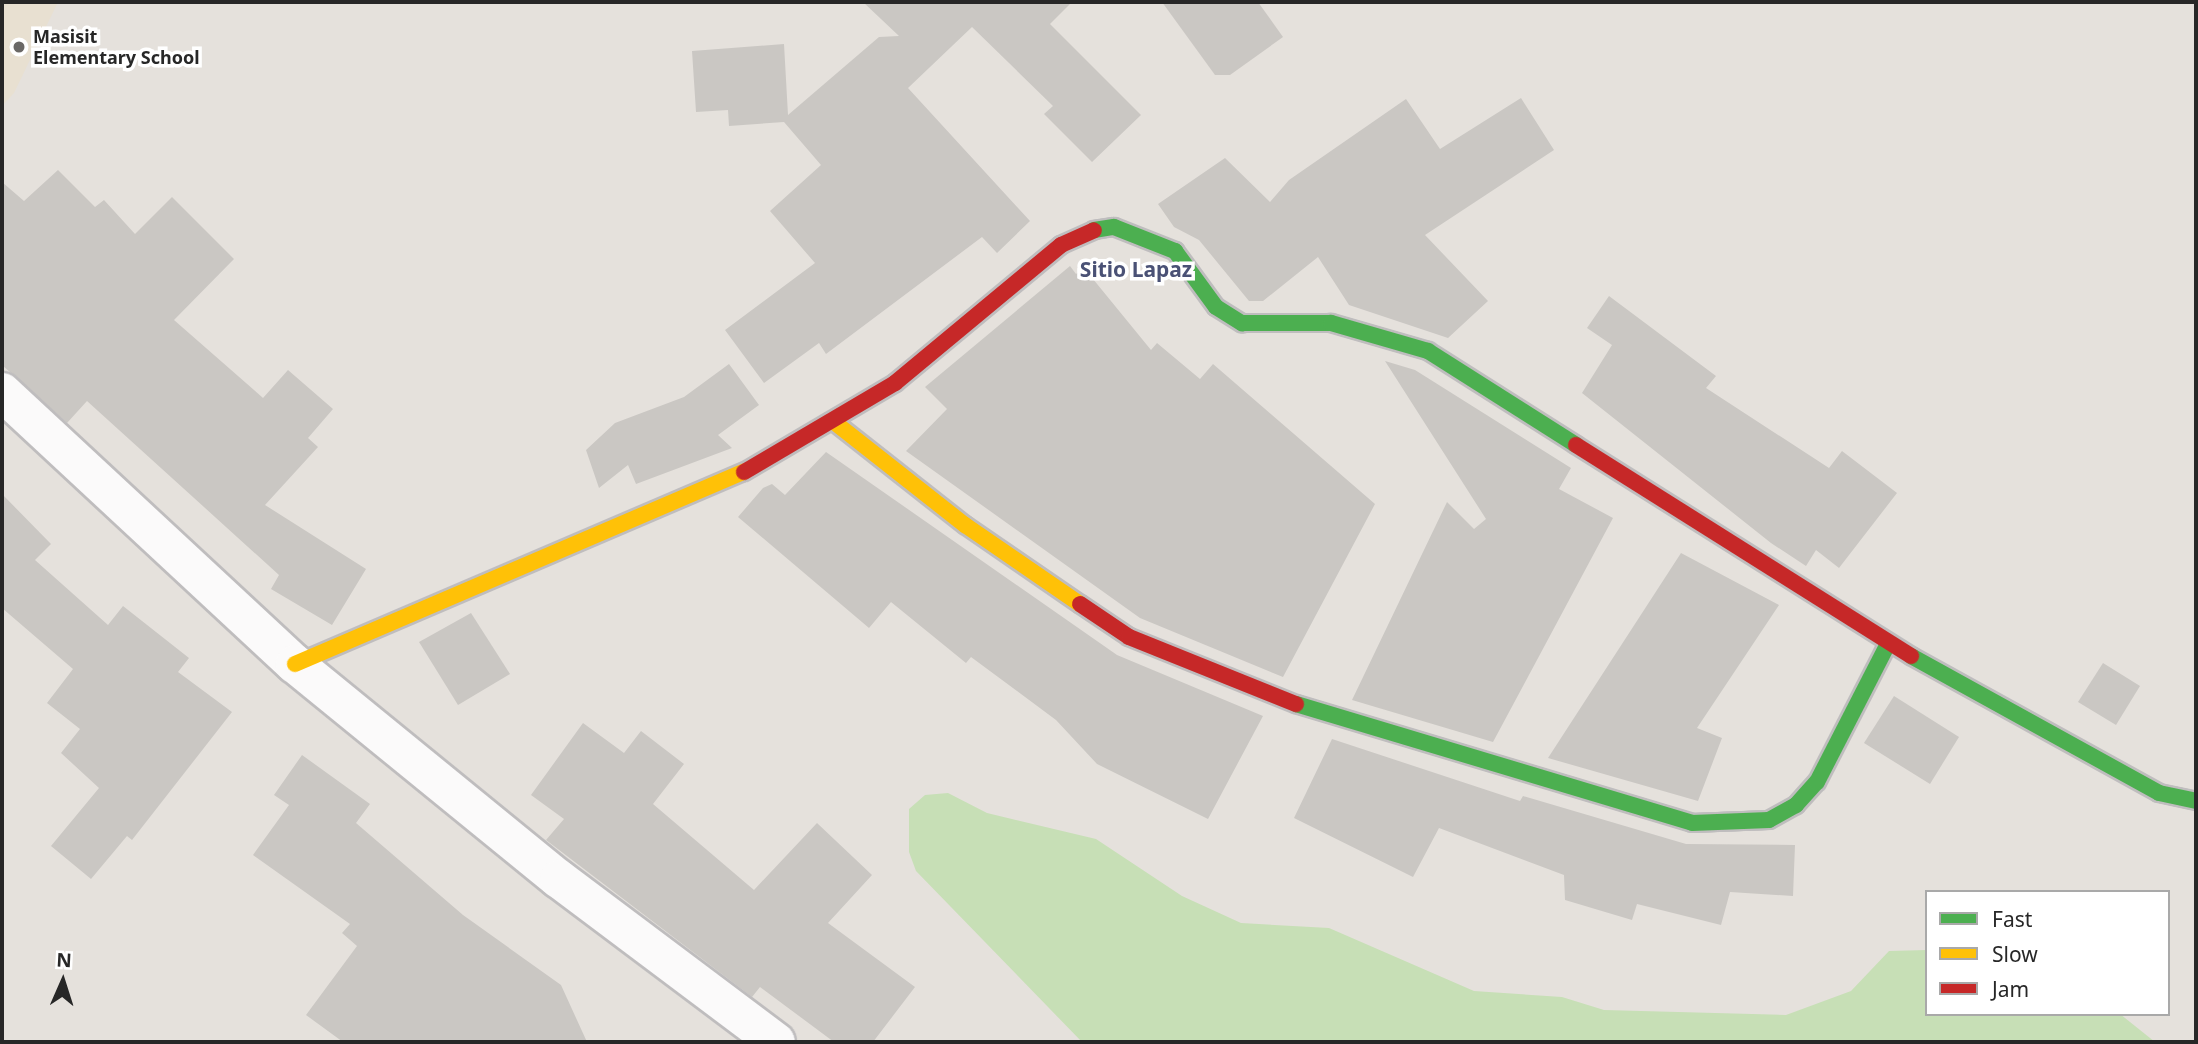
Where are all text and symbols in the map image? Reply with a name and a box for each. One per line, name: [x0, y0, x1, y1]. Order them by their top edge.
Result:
place label: Masisit Elementary School: [33, 26, 200, 68]
marker: Masisit Elementary School: [11, 39, 27, 55]
district label: Sitio Lapaz: [1080, 256, 1192, 282]
legend: [1925, 890, 2170, 1016]
text: Fast: [1992, 905, 2032, 933]
text: Slow: [1992, 940, 2038, 968]
north arrow: [28, 946, 98, 1016]
text: N: [56, 947, 72, 973]
text: Jam: [1992, 975, 2029, 1003]

